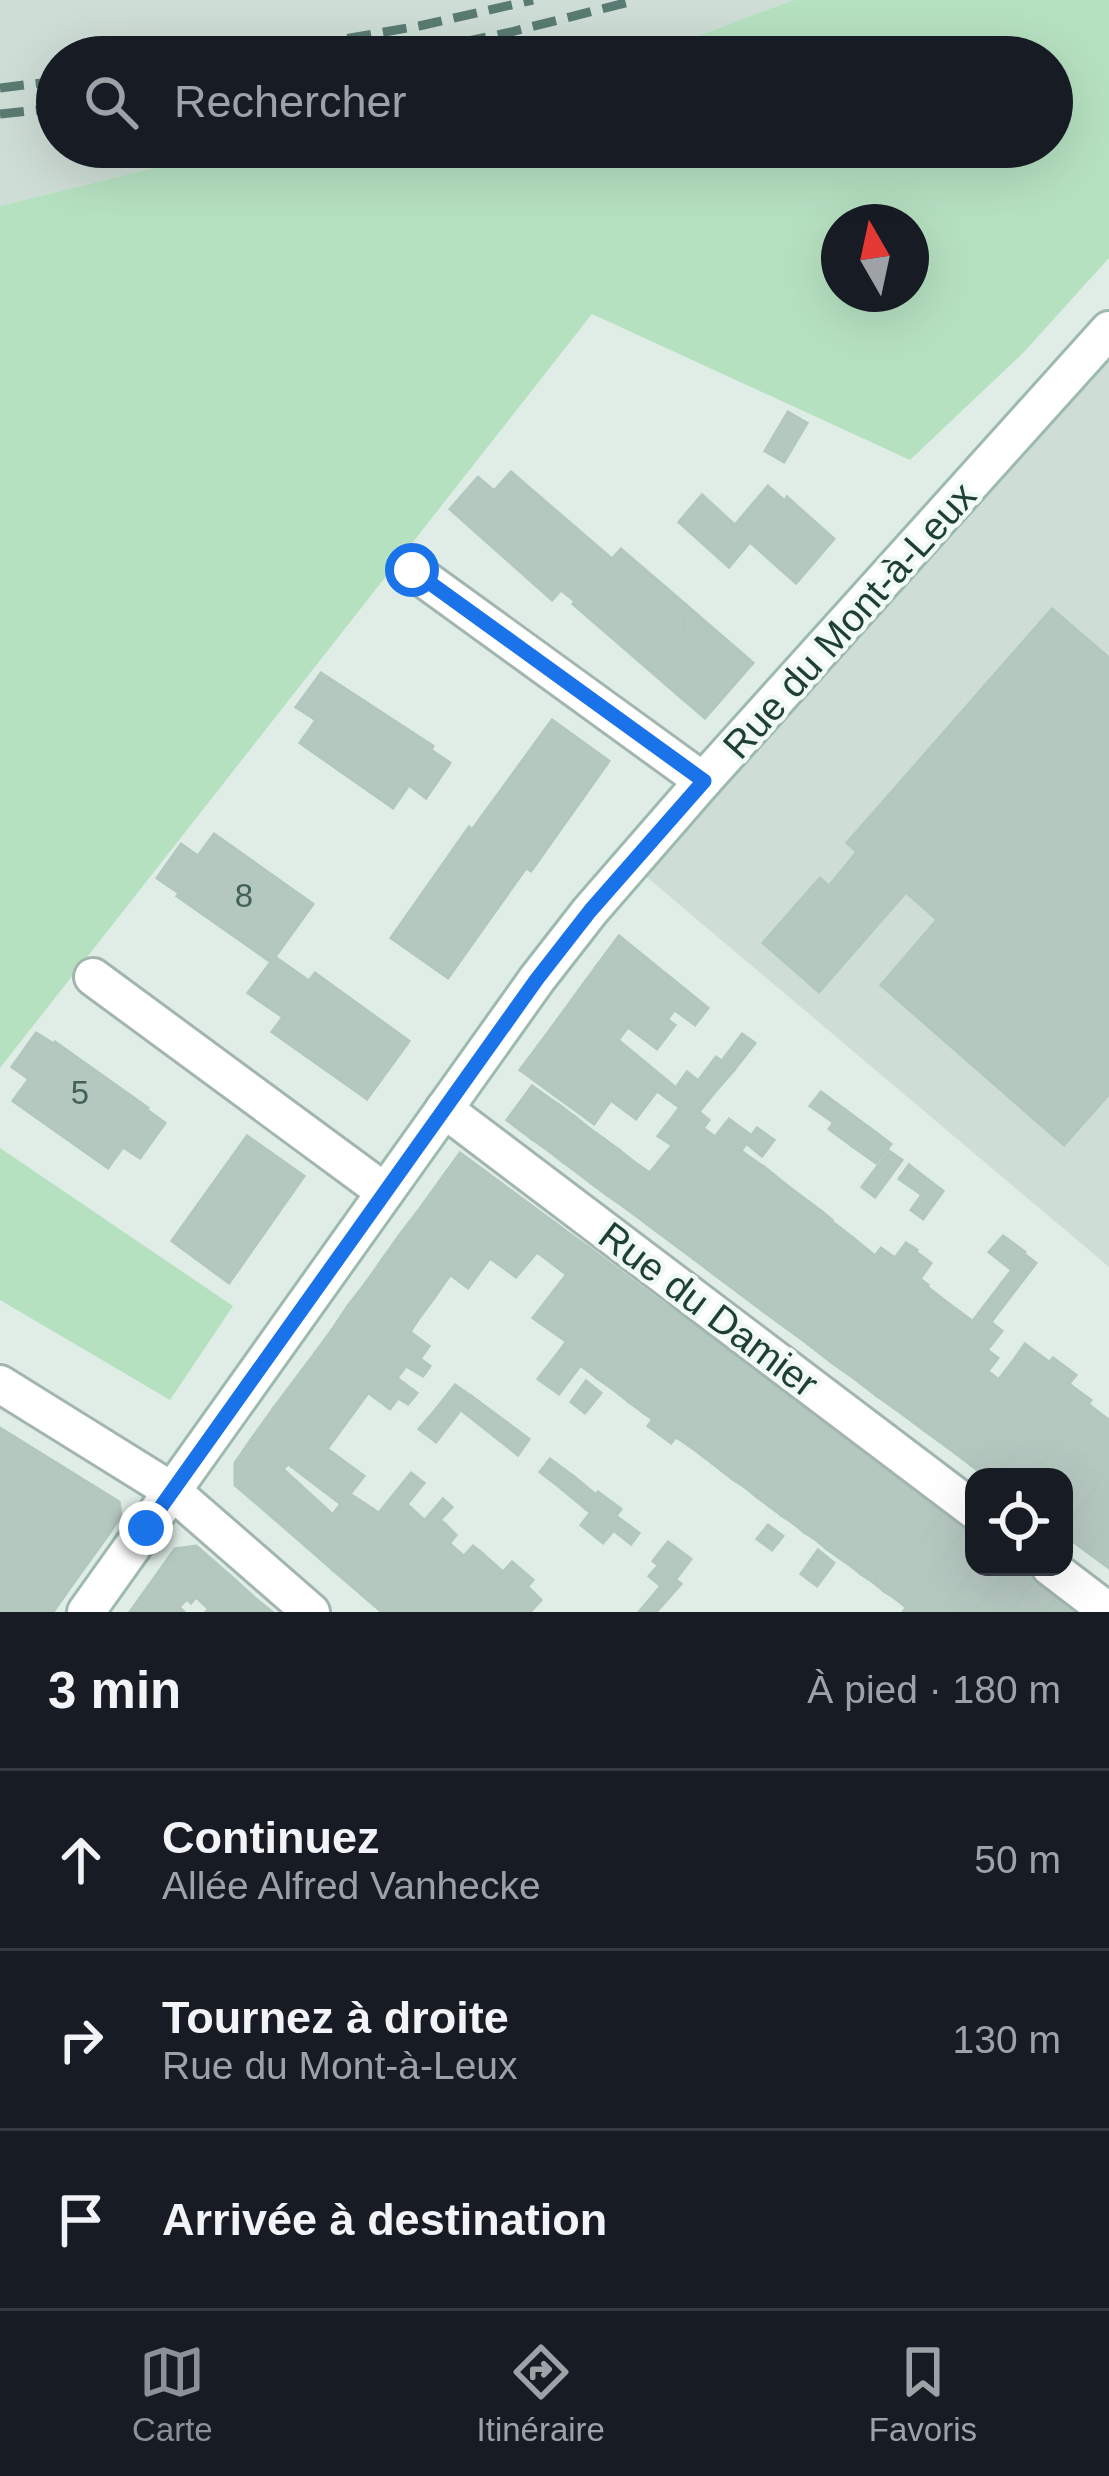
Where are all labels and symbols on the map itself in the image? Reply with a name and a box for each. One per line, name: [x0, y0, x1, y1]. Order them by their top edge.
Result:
north arrow: [821, 204, 929, 312]
street label: Rue du Mont-à-Leux: [714, 473, 985, 767]
route start: [385, 543, 439, 597]
house number: 8: [235, 877, 253, 914]
house number: 5: [71, 1074, 89, 1111]
street label: Rue du Damier: [591, 1213, 826, 1405]
route end: [119, 1501, 173, 1555]

